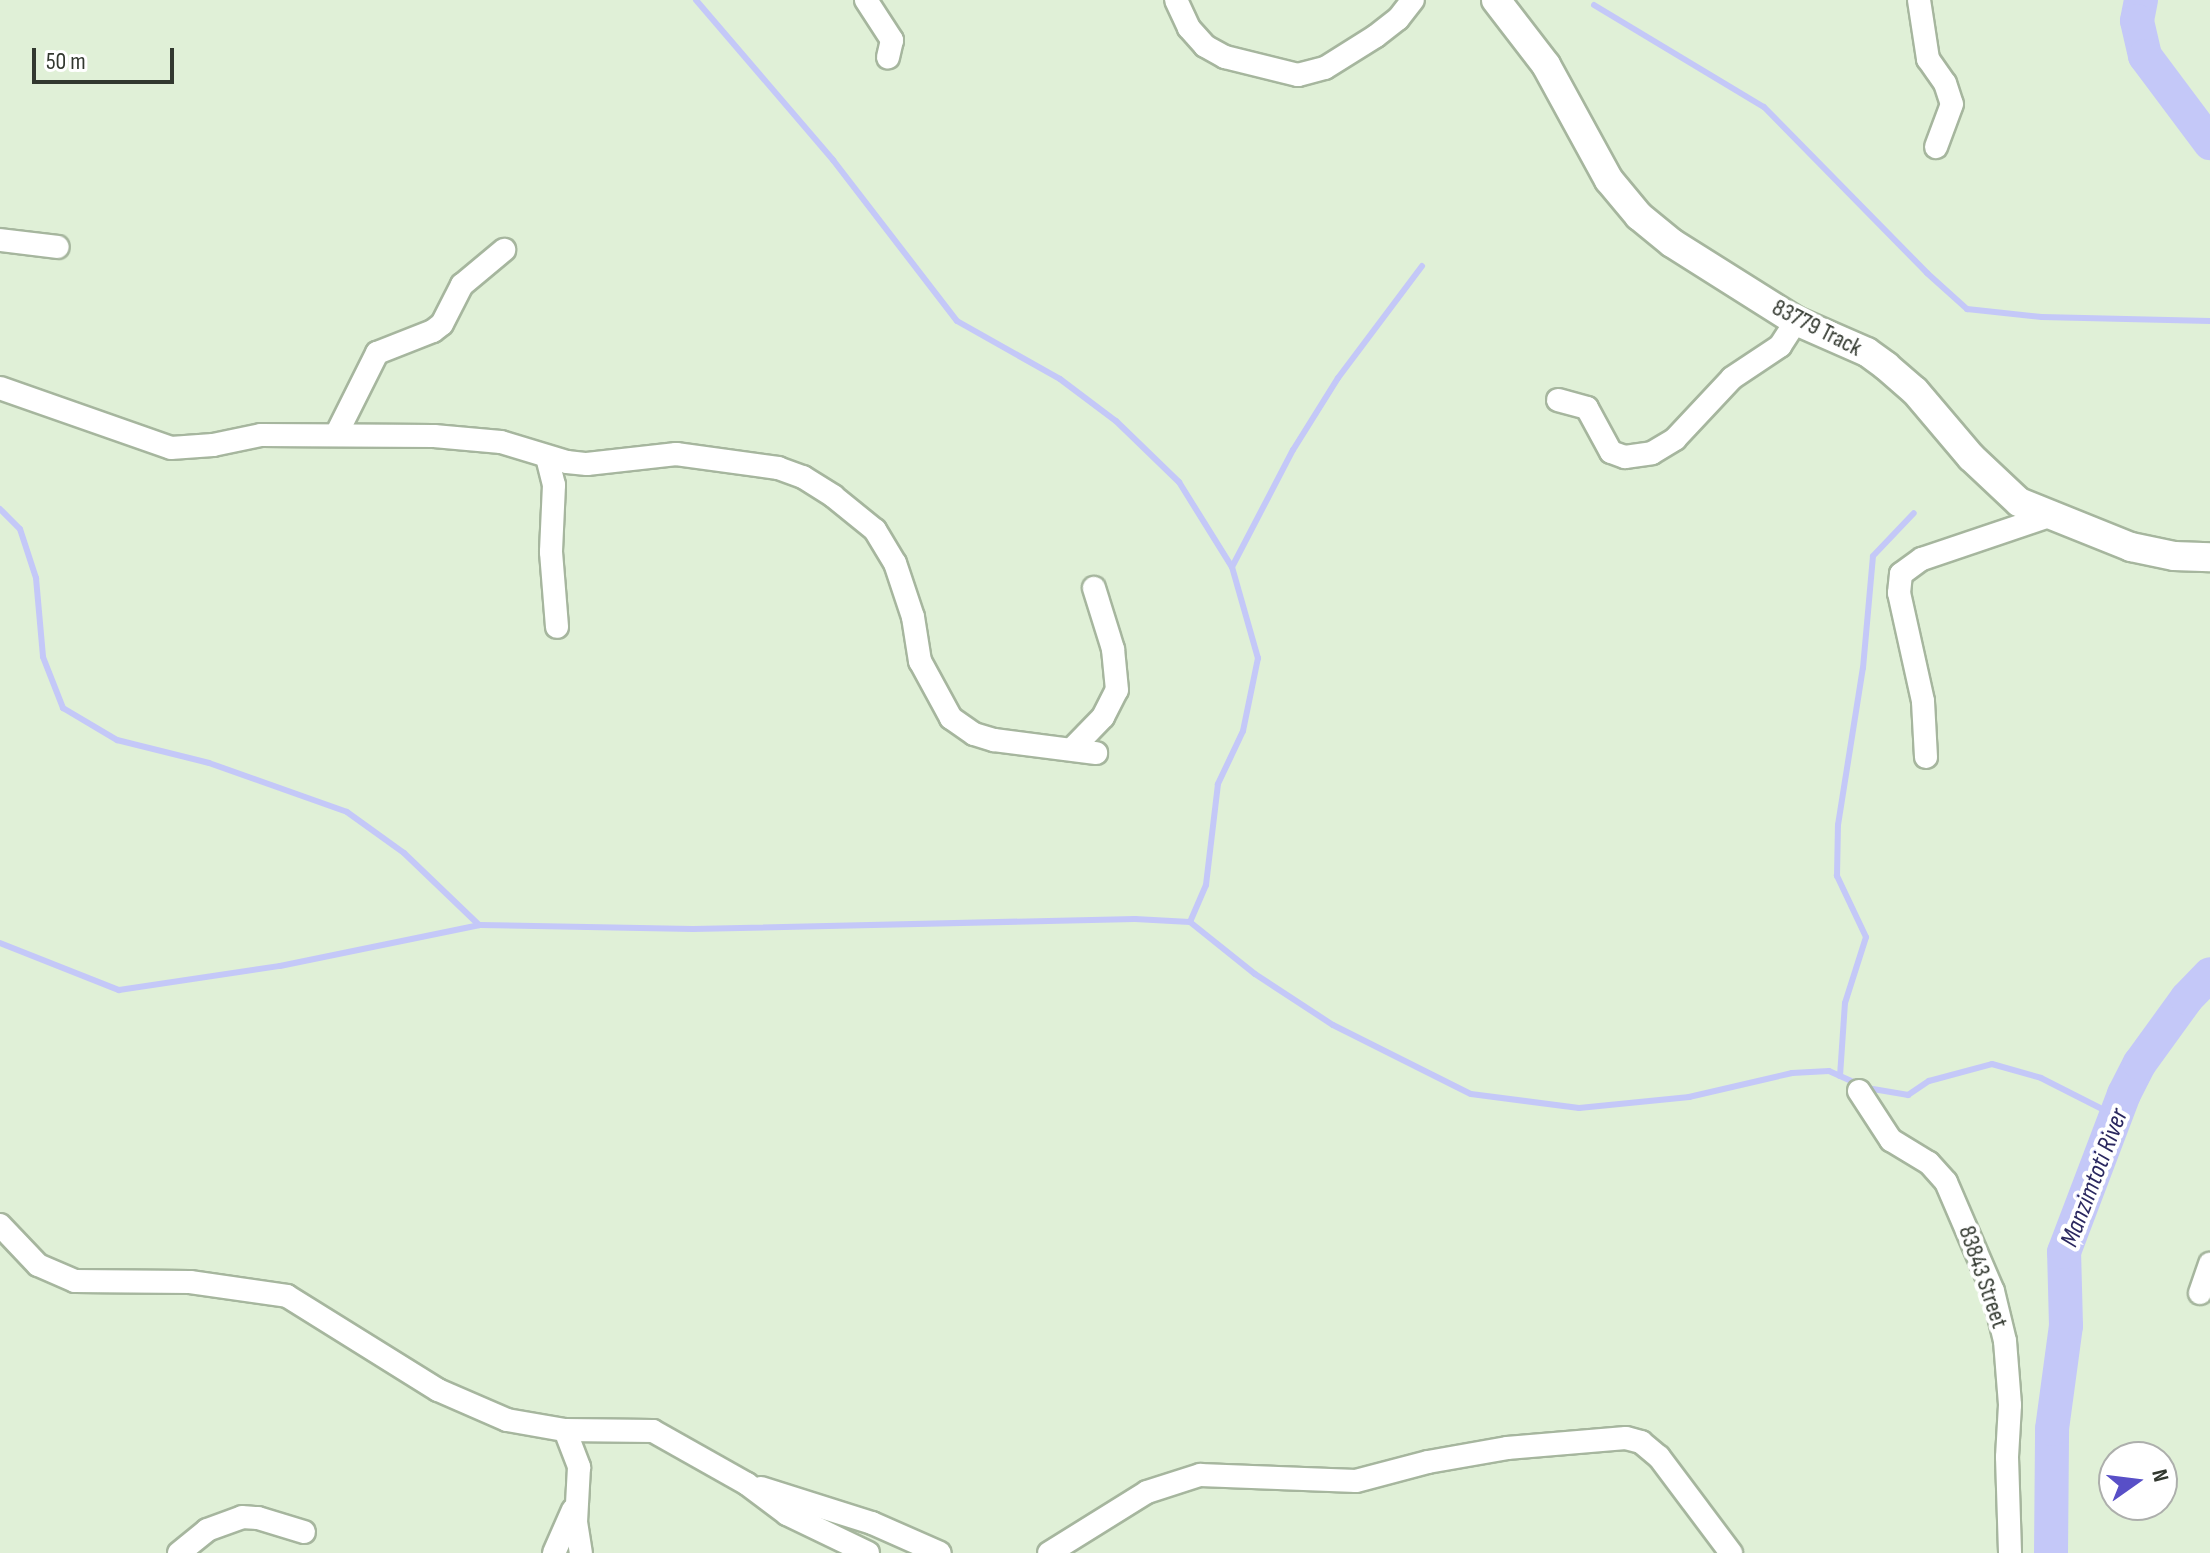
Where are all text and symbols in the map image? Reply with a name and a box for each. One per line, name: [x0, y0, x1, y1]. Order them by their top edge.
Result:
scale bar: [36, 32, 178, 82]
text: 50 m: [46, 47, 86, 76]
street label: 83779 Track: [1767, 293, 1867, 363]
water label: Manzimtoti River: [2054, 1105, 2136, 1251]
street label: 83843 Street: [1952, 1222, 2014, 1332]
north arrow: [2098, 1441, 2178, 1521]
text: N: [2145, 1467, 2174, 1485]

